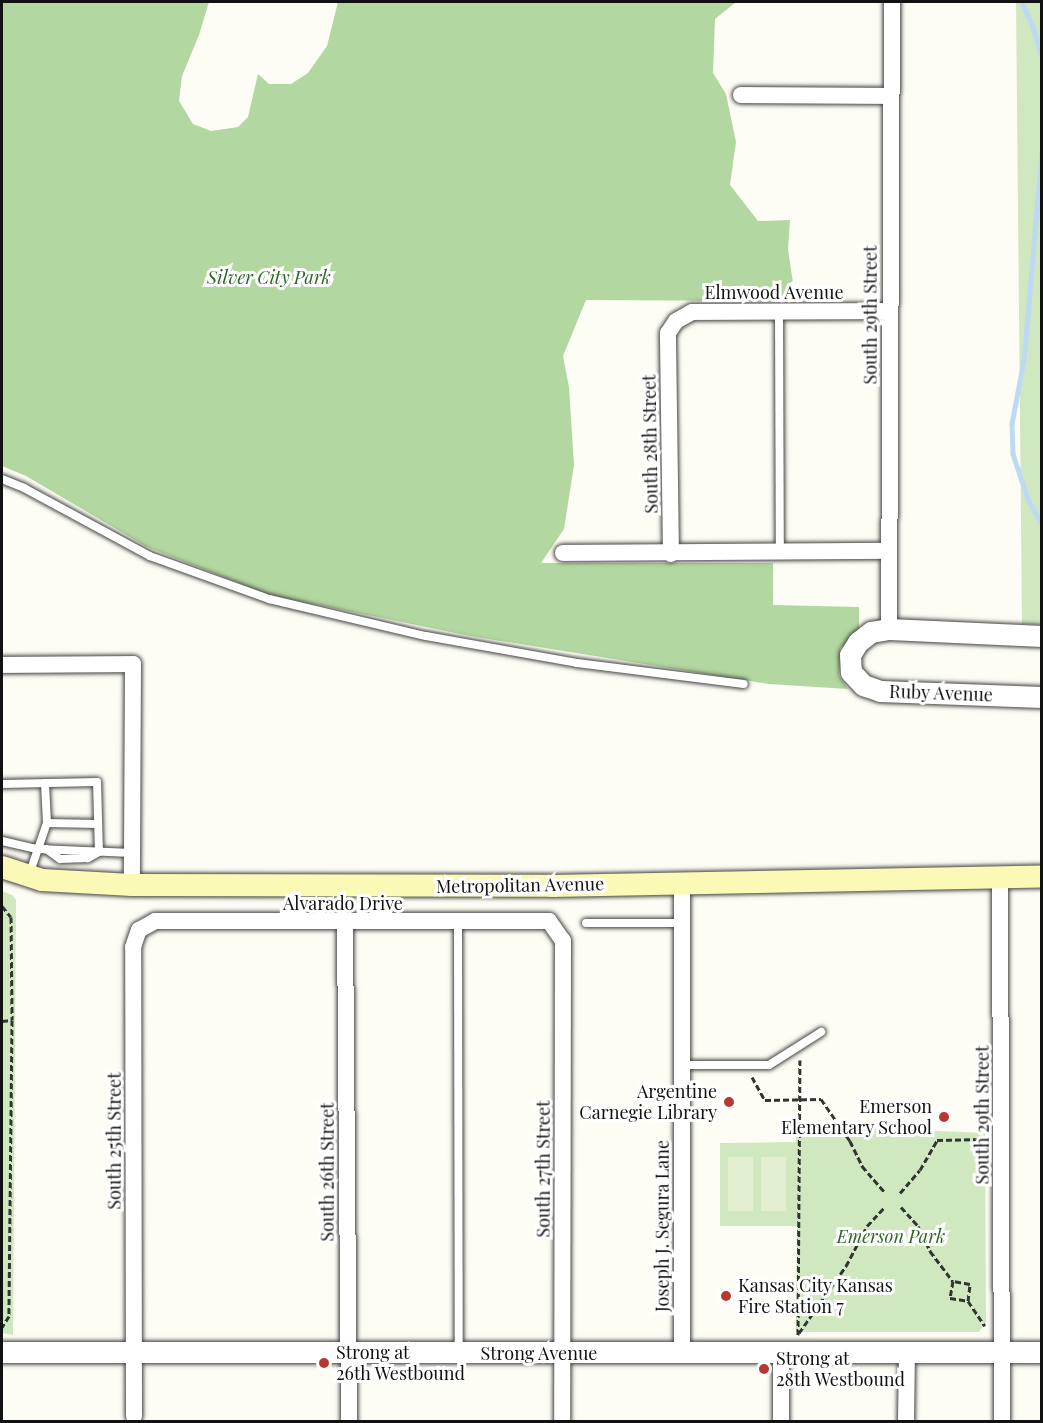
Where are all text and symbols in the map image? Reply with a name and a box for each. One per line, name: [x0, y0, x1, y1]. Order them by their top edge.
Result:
street label: South 29th Street: [859, 245, 881, 385]
park label: Silver City Park: [207, 266, 331, 288]
street label: Elmwood Avenue: [704, 281, 844, 303]
street label: South 28th Street: [638, 374, 662, 514]
street label: Ruby Avenue: [888, 680, 994, 706]
street label: Metropolitan Avenue: [435, 873, 605, 897]
street label: Alvarado Drive: [283, 892, 403, 914]
street label: South 29th Street: [971, 1045, 993, 1185]
street label: South 25th Street: [103, 1072, 125, 1210]
place label: Argentine Carnegie Library: [579, 1081, 717, 1124]
marker: Argentine Carnegie Library: [722, 1095, 736, 1109]
place label: Emerson Elementary School: [780, 1096, 932, 1138]
street label: South 27th Street: [532, 1100, 554, 1238]
street label: South 26th Street: [316, 1102, 338, 1242]
marker: Emerson Elementary School: [937, 1110, 951, 1124]
street label: Joseph J. Segura Lane: [651, 1140, 673, 1312]
park label: Emerson Park: [837, 1225, 945, 1247]
place label: Kansas City Kansas Fire Station 7: [738, 1275, 893, 1318]
marker: Kansas City Kansas Fire Station 7: [719, 1289, 733, 1303]
place label: Strong at 26th Westbound: [336, 1342, 466, 1384]
street label: Strong Avenue: [480, 1342, 598, 1364]
place label: Strong at 28th Westbound: [776, 1348, 906, 1390]
marker: Strong at 26th Westbound: [317, 1356, 331, 1370]
marker: Strong at 28th Westbound: [757, 1362, 771, 1376]

